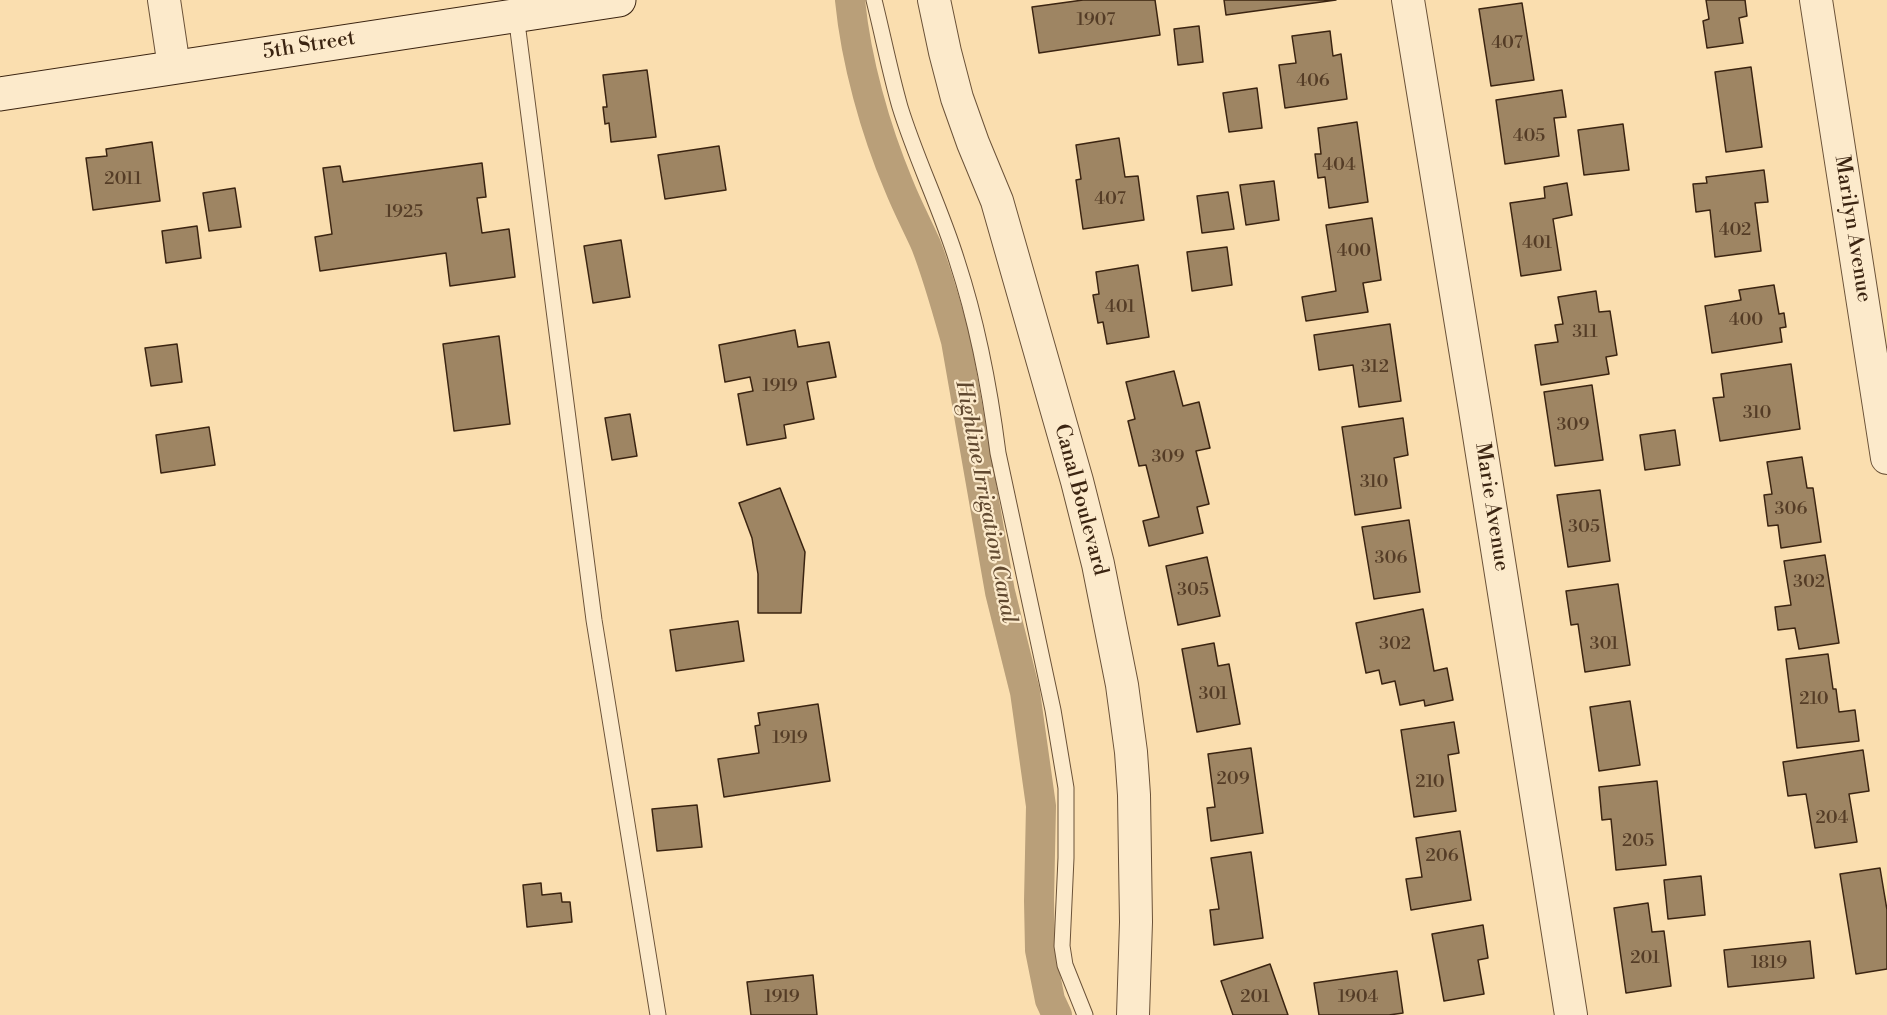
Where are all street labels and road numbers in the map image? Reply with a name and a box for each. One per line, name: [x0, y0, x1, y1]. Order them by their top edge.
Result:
street label: 5th Street: [261, 26, 357, 66]
street label: Marilyn Avenue: [1828, 154, 1876, 304]
street label: Canal Boulevard: [1048, 421, 1112, 579]
street label: Marie Avenue: [1468, 441, 1514, 573]

